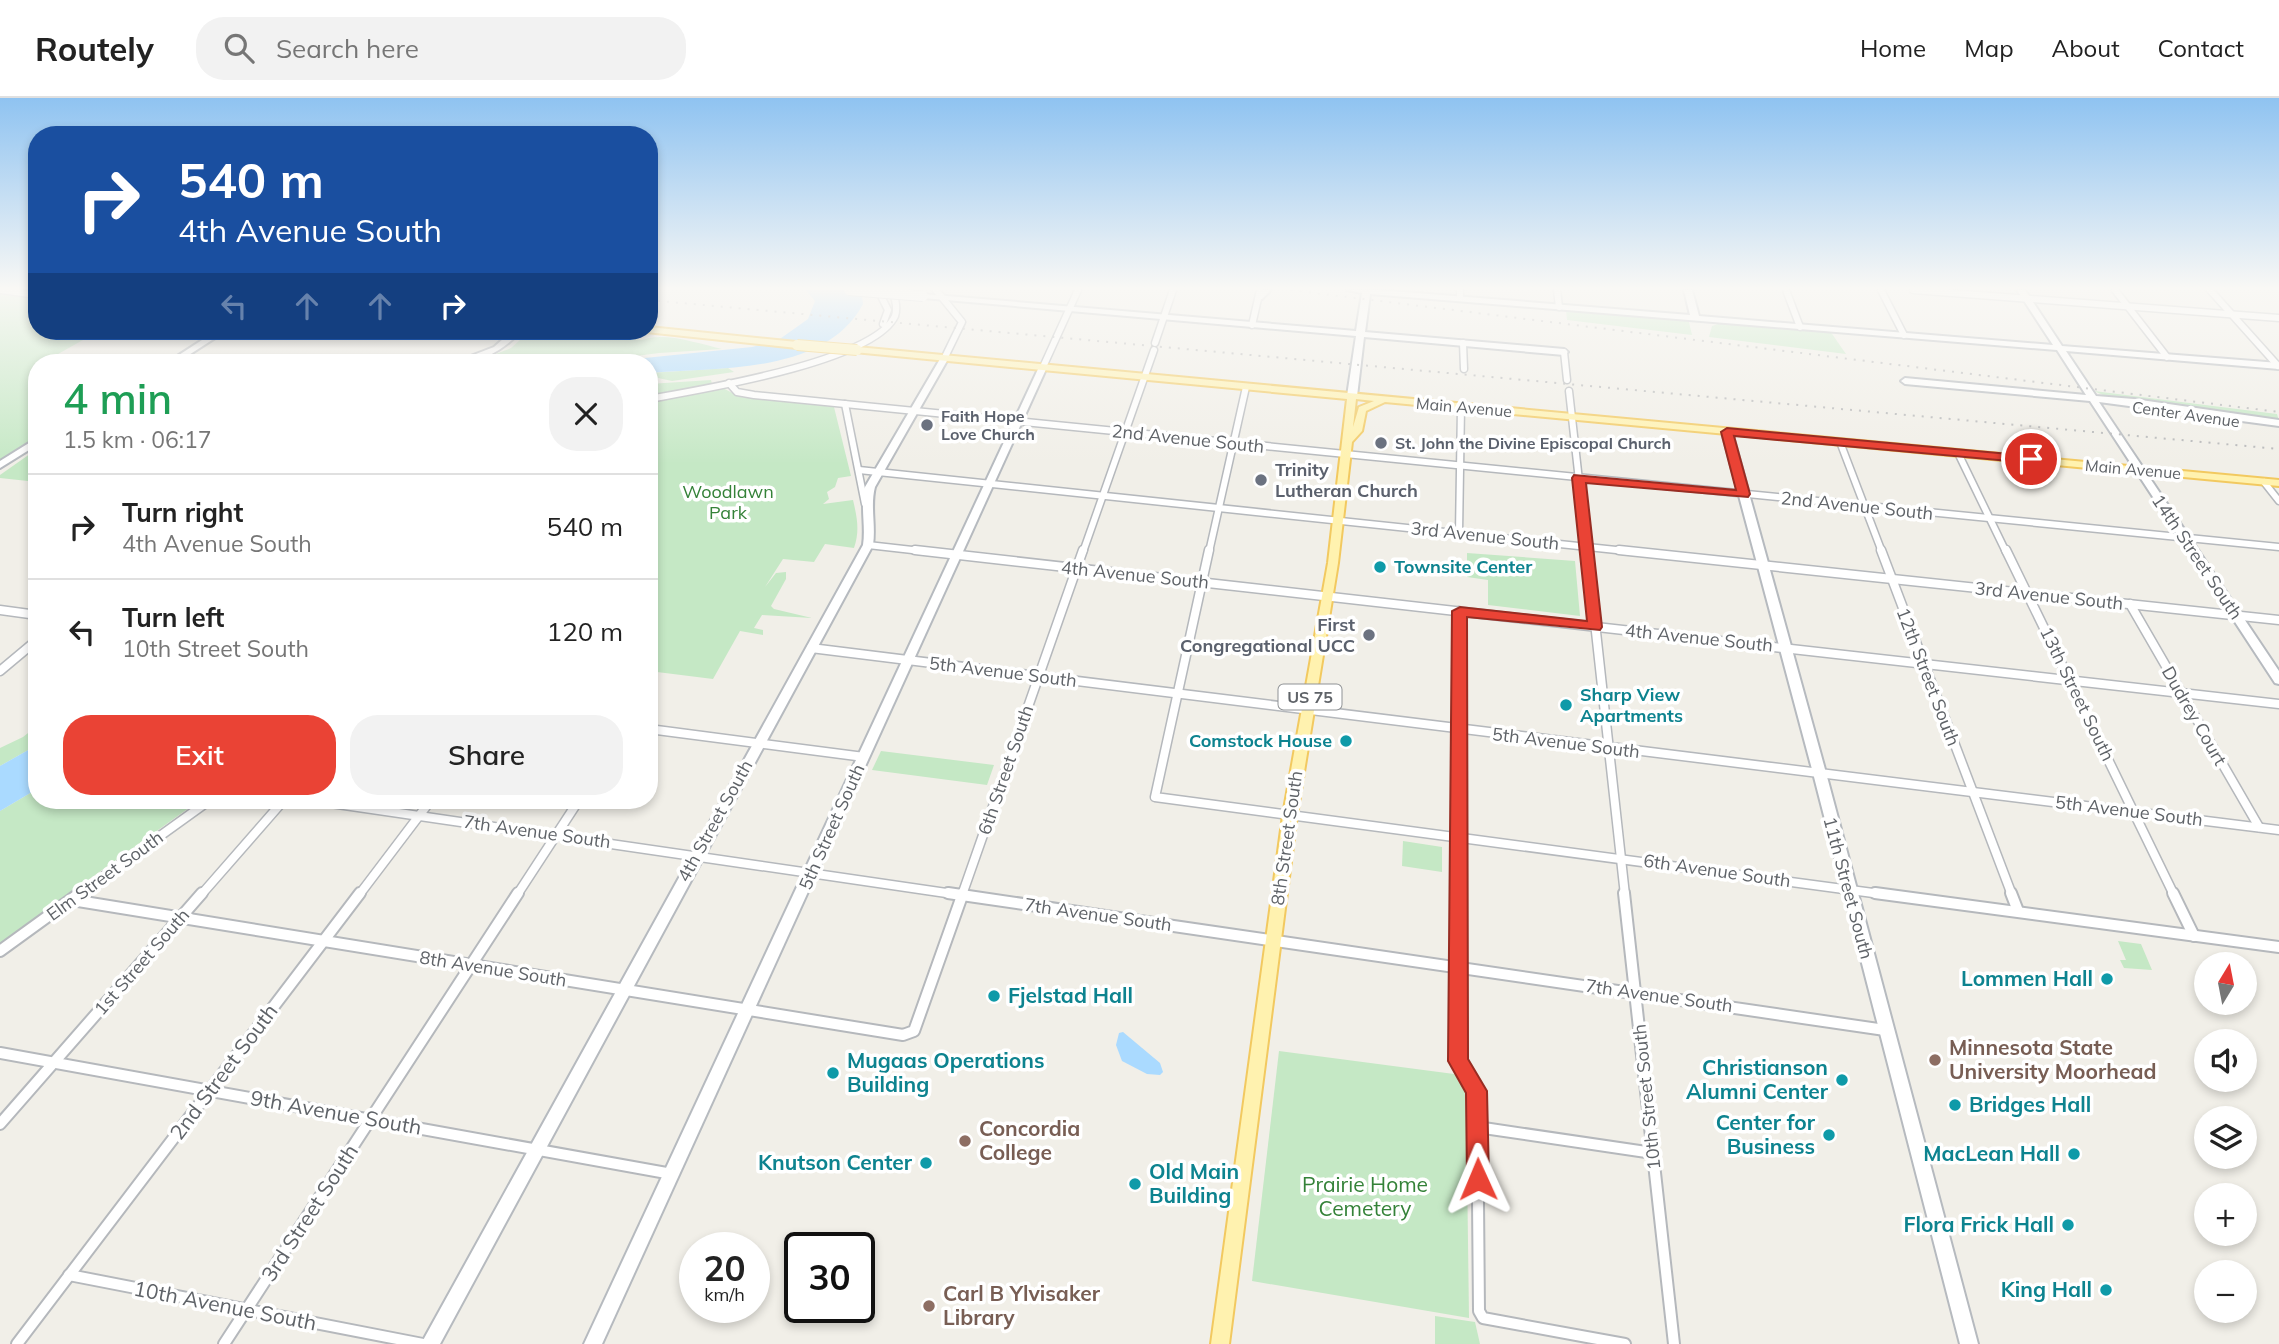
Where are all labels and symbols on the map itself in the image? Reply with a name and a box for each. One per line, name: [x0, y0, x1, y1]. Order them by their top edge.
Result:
street label: Main Avenue: [1415, 393, 1513, 421]
street label: Center Avenue: [2131, 397, 2241, 431]
place label: Faith Hope Love Church: [941, 406, 1035, 444]
marker: Faith Hope Love Church: [919, 417, 935, 433]
street label: 2nd Avenue South: [1111, 419, 1265, 458]
pin: [2001, 429, 2061, 489]
place label: St. John the Divine Episcopal Church: [1395, 433, 1671, 453]
marker: St. John the Divine Episcopal Church: [1373, 435, 1389, 451]
street label: Main Avenue: [2084, 455, 2182, 483]
place label: Trinity Lutheran Church: [1275, 458, 1418, 502]
marker: Trinity Lutheran Church: [1253, 472, 1269, 488]
park label: Woodlawn Park: [682, 480, 774, 524]
street label: 2nd Avenue South: [1780, 486, 1934, 525]
street label: 14th Street South: [2147, 490, 2248, 624]
street label: 3rd Avenue South: [1410, 516, 1560, 555]
street label: 4th Avenue South: [1060, 555, 1210, 594]
place label: Townsite Center: [1394, 555, 1533, 578]
marker: Townsite Center: [1372, 559, 1388, 575]
street label: 3rd Avenue South: [1974, 576, 2124, 615]
street label: 12th Street South: [1892, 604, 1965, 749]
place label: First Congregational UCC: [1180, 613, 1355, 657]
street label: 4th Avenue South: [1624, 618, 1774, 657]
street label: 13th Street South: [2035, 623, 2120, 765]
marker: First Congregational UCC: [1361, 627, 1377, 643]
street label: 5th Avenue South: [928, 651, 1078, 692]
street label: Dudrey Court: [2157, 662, 2232, 769]
place label: Sharp View Apartments: [1580, 683, 1683, 727]
road number: US 75: [1278, 684, 1342, 710]
marker: Sharp View Apartments: [1558, 697, 1574, 713]
street label: 6th Street South: [973, 702, 1038, 838]
street label: 5th Avenue South: [1491, 722, 1641, 763]
place label: Comstock House: [1189, 729, 1332, 752]
marker: Comstock House: [1338, 733, 1354, 749]
street label: 4th Street South: [672, 756, 757, 886]
street label: 5th Street South: [793, 760, 870, 893]
street label: 8th Street South: [1266, 769, 1307, 907]
street label: 5th Avenue South: [2054, 790, 2204, 831]
street label: 7th Avenue South: [462, 810, 612, 853]
street label: 11th Street South: [1818, 814, 1879, 962]
street label: Elm Street South: [42, 826, 168, 926]
street label: 6th Avenue South: [1642, 849, 1792, 892]
street label: 7th Avenue South: [1023, 893, 1173, 936]
street label: 1st Street South: [89, 904, 194, 1020]
street label: 8th Avenue South: [418, 946, 568, 991]
north arrow: [2194, 952, 2258, 1015]
place label: Lommen Hall: [1961, 965, 2093, 991]
marker: Lommen Hall: [2099, 971, 2115, 987]
street label: 7th Avenue South: [1584, 974, 1734, 1017]
place label: Fjelstad Hall: [1008, 982, 1133, 1008]
marker: Fjelstad Hall: [986, 988, 1002, 1004]
street label: 2nd Street South: [164, 998, 283, 1144]
street label: 10th Street South: [1627, 1023, 1666, 1171]
place label: Minnesota State University Moorhead: [1949, 1034, 2156, 1084]
place label: Mugaas Operations Building: [847, 1047, 1044, 1097]
marker: Minnesota State University Moorhead: [1927, 1052, 1943, 1068]
place label: Christianson Alumni Center: [1686, 1054, 1829, 1104]
marker: Mugaas Operations Building: [825, 1065, 841, 1081]
marker: Christianson Alumni Center: [1834, 1072, 1850, 1088]
street label: 9th Avenue South: [249, 1084, 424, 1140]
place label: Bridges Hall: [1969, 1091, 2091, 1117]
marker: Bridges Hall: [1947, 1097, 1963, 1113]
place label: Center for Business: [1716, 1109, 1816, 1159]
place label: Concordia College: [979, 1115, 1080, 1165]
marker: Center for Business: [1821, 1127, 1837, 1143]
marker: Concordia College: [957, 1133, 973, 1149]
street label: 3rd Street South: [255, 1139, 363, 1286]
place label: MacLean Hall: [1923, 1140, 2060, 1166]
position arrow: [1441, 1142, 1515, 1216]
marker: MacLean Hall: [2066, 1146, 2082, 1162]
place label: Knutson Center: [758, 1149, 913, 1175]
marker: Knutson Center: [918, 1155, 934, 1171]
place label: Old Main Building: [1149, 1158, 1239, 1208]
park label: Prairie Home Cemetery: [1302, 1171, 1428, 1221]
marker: Old Main Building: [1127, 1176, 1143, 1192]
place label: Flora Frick Hall: [1903, 1211, 2054, 1237]
marker: Flora Frick Hall: [2060, 1217, 2076, 1233]
speed limit sign: 30: [784, 1232, 875, 1323]
street label: 10th Avenue South: [132, 1275, 319, 1336]
place label: King Hall: [2001, 1276, 2092, 1302]
place label: Carl B Ylvisaker Library: [943, 1280, 1101, 1330]
marker: King Hall: [2098, 1282, 2114, 1298]
marker: Carl B Ylvisaker Library: [921, 1298, 937, 1314]

